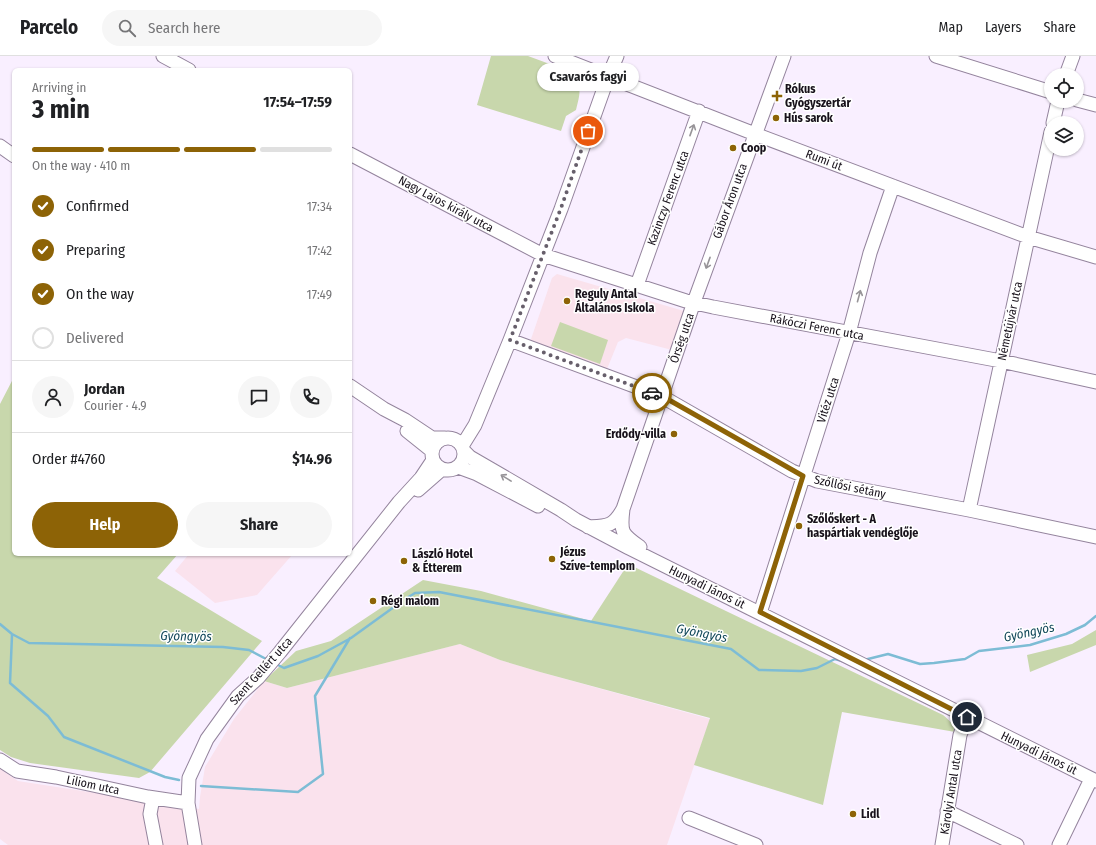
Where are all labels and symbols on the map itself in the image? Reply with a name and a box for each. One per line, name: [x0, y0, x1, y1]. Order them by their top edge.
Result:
callout: Csavarós fagyi: [537, 63, 639, 91]
place label: Rókus Gyógyszertár: [785, 82, 851, 110]
marker: Rókus Gyógyszertár: [772, 91, 782, 101]
place label: Hús sarok: [784, 111, 834, 125]
marker: Hús sarok: [771, 113, 781, 123]
pin: [571, 114, 605, 148]
one-way arrow: [689, 124, 697, 136]
place label: Coop: [741, 141, 767, 155]
marker: Coop: [728, 143, 738, 153]
street label: Rumi út: [804, 147, 844, 173]
street label: Kazinczy Ferenc utca: [644, 149, 692, 247]
street label: Gábor Áron utca: [709, 161, 750, 241]
street label: Nagy Lajos király utca: [396, 173, 496, 235]
one-way arrow: [704, 256, 712, 268]
street label: Németújvár utca: [995, 280, 1025, 362]
place label: Reguly Antal Általános Iskola: [574, 287, 654, 315]
one-way arrow: [856, 289, 863, 302]
marker: Reguly Antal Általános Iskola: [562, 296, 572, 306]
street label: Őrség utca: [665, 310, 697, 365]
street label: Rákóczi Ferenc utca: [769, 311, 865, 343]
courier: [632, 373, 672, 413]
street label: Vitéz utca: [814, 375, 842, 425]
place label: Erdődy-villa: [606, 427, 666, 441]
marker: Erdődy-villa: [669, 429, 679, 439]
street label: Szőllősi sétány: [813, 473, 888, 502]
one-way arrow: [501, 474, 512, 482]
place label: Szőlőskert - A haspártiak vendéglője: [807, 512, 918, 540]
marker: Szőlőskert - A haspártiak vendéglője: [794, 521, 804, 531]
place label: Jézus Szíve-templom: [559, 545, 635, 573]
place label: László Hotel & Étterem: [412, 547, 474, 575]
marker: Jézus Szíve-templom: [547, 554, 557, 564]
marker: László Hotel & Étterem: [399, 556, 409, 566]
street label: Hunyadi János út: [667, 562, 747, 612]
place label: Régi malom: [381, 594, 439, 608]
marker: Régi malom: [368, 596, 378, 606]
water label: Gyöngyös: [1002, 619, 1056, 645]
water label: Gyöngyös: [675, 621, 729, 645]
water label: Gyöngyös: [160, 628, 212, 644]
street label: Szent Gellért utca: [227, 634, 295, 708]
pin: [950, 700, 984, 734]
street label: Hunyadi János út: [999, 728, 1079, 778]
street label: Károlyi Antal utca: [937, 748, 965, 835]
street label: Liliom utca: [65, 773, 121, 797]
place label: Lidl: [861, 807, 880, 821]
marker: Lidl: [848, 809, 858, 819]

